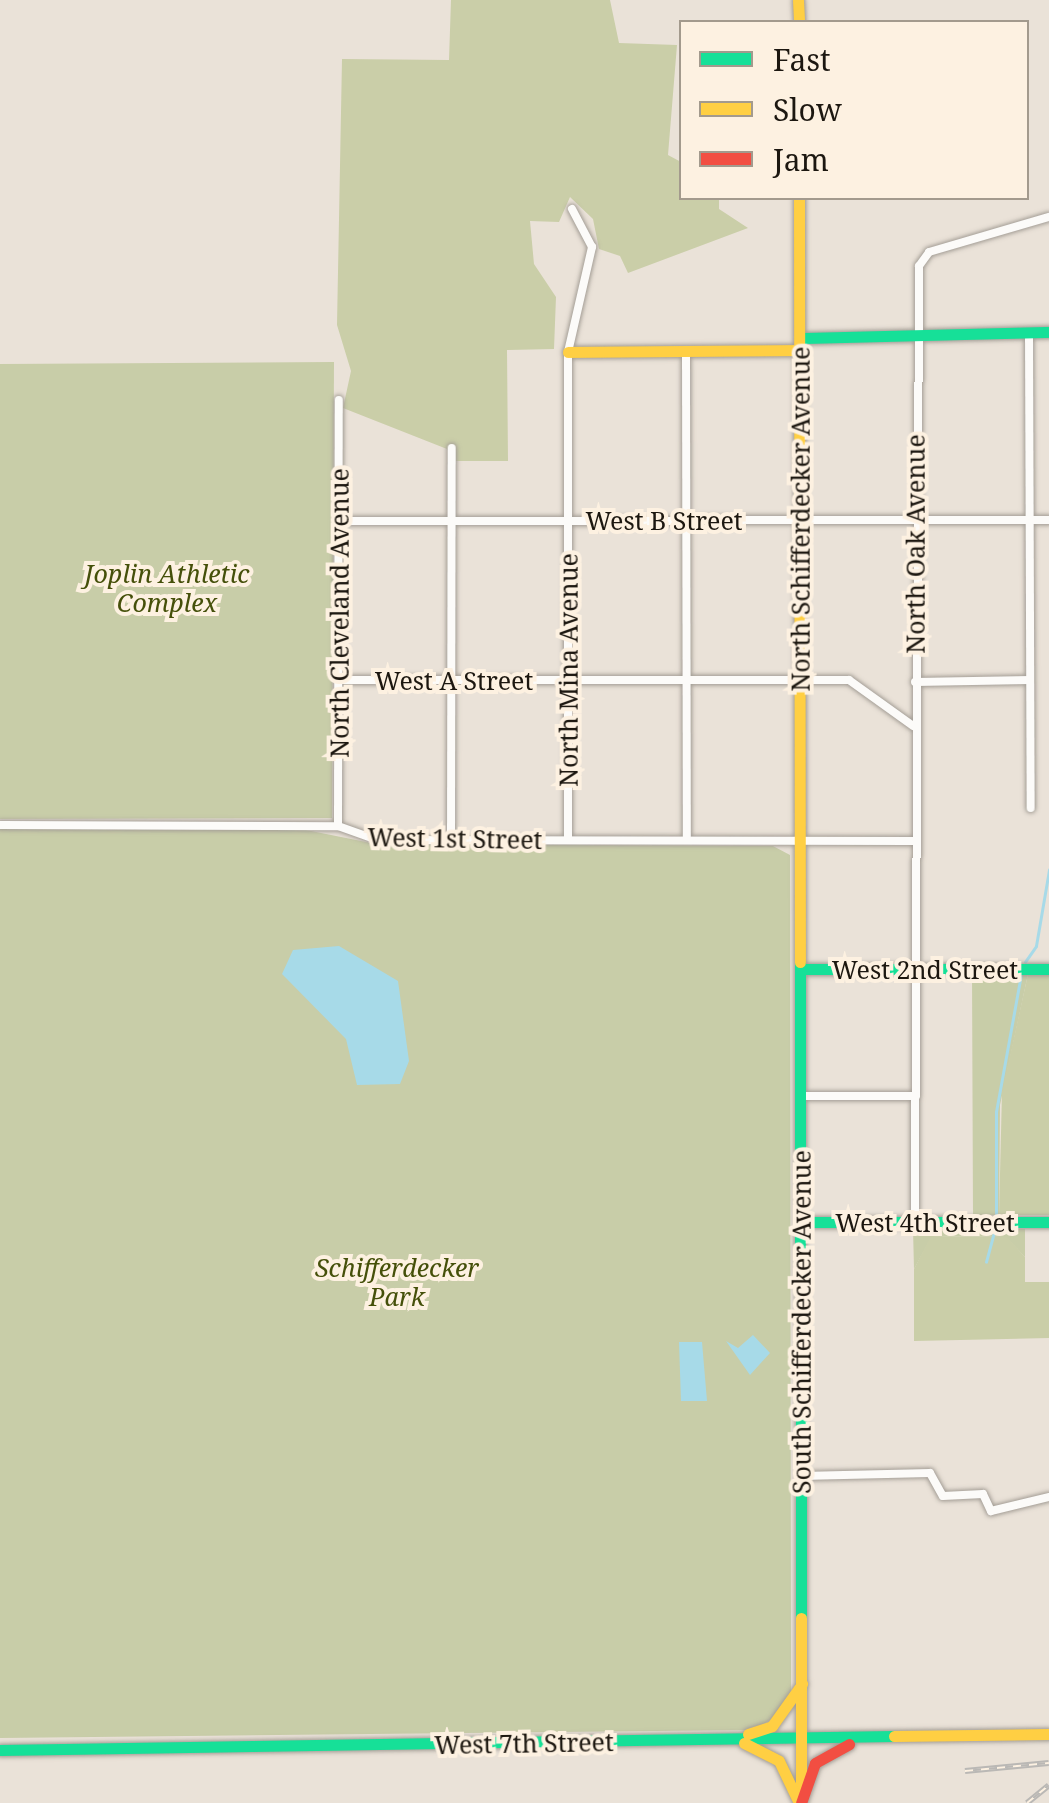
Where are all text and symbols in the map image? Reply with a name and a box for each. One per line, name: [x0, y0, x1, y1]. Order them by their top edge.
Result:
legend: [679, 20, 1029, 200]
text: Fast: [773, 39, 830, 80]
text: Slow: [773, 89, 842, 130]
text: Jam: [773, 139, 829, 180]
street label: North Schifferdecker Avenue: [785, 346, 815, 692]
street label: North Oak Avenue: [900, 434, 930, 654]
street label: North Cleveland Avenue: [324, 468, 354, 758]
street label: West B Street: [585, 505, 743, 535]
street label: North Mina Avenue: [553, 553, 583, 787]
park label: Joplin Athletic Complex: [84, 559, 250, 618]
street label: West A Street: [375, 665, 533, 695]
street label: West 1st Street: [367, 821, 543, 855]
street label: West 2nd Street: [832, 954, 1018, 984]
street label: South Schifferdecker Avenue: [786, 1150, 816, 1494]
street label: West 4th Street: [835, 1207, 1015, 1237]
park label: Schifferdecker Park: [315, 1253, 479, 1312]
street label: West 7th Street: [434, 1726, 614, 1760]

